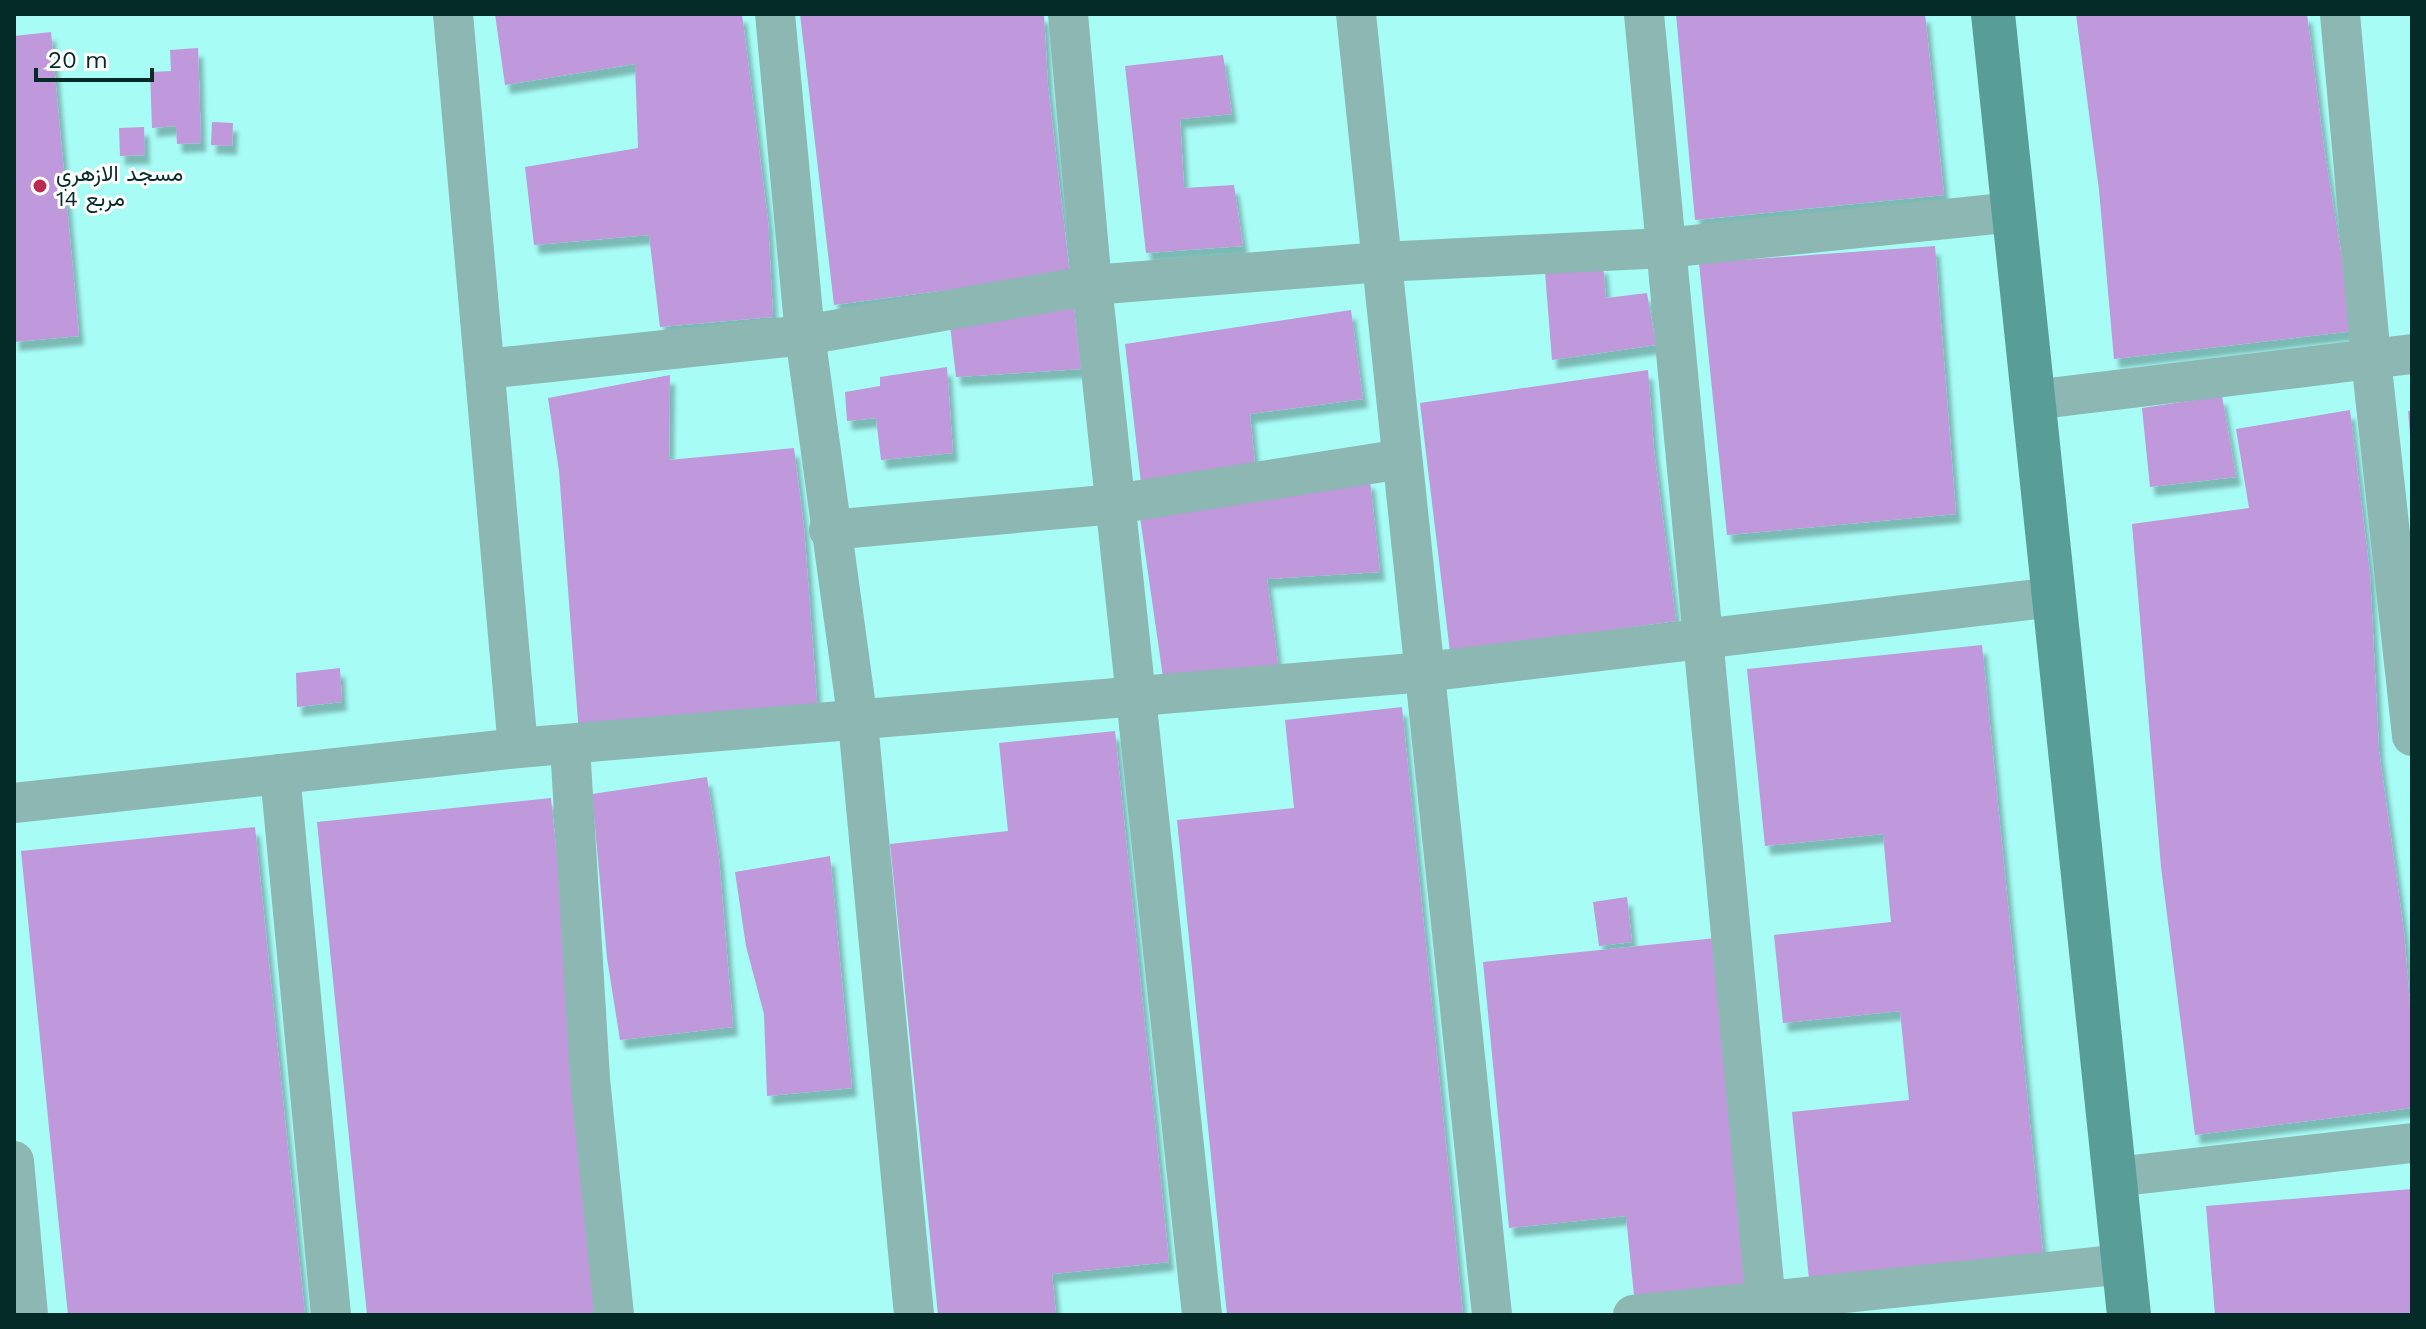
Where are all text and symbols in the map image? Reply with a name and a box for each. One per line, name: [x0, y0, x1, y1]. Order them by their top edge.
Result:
scale bar: [36, 32, 152, 82]
text: 20 m: [48, 46, 108, 74]
place label: مسجد الازهري مربع 14: [56, 161, 183, 213]
marker: مسجد الازهري مربع 14: [31, 177, 49, 195]

